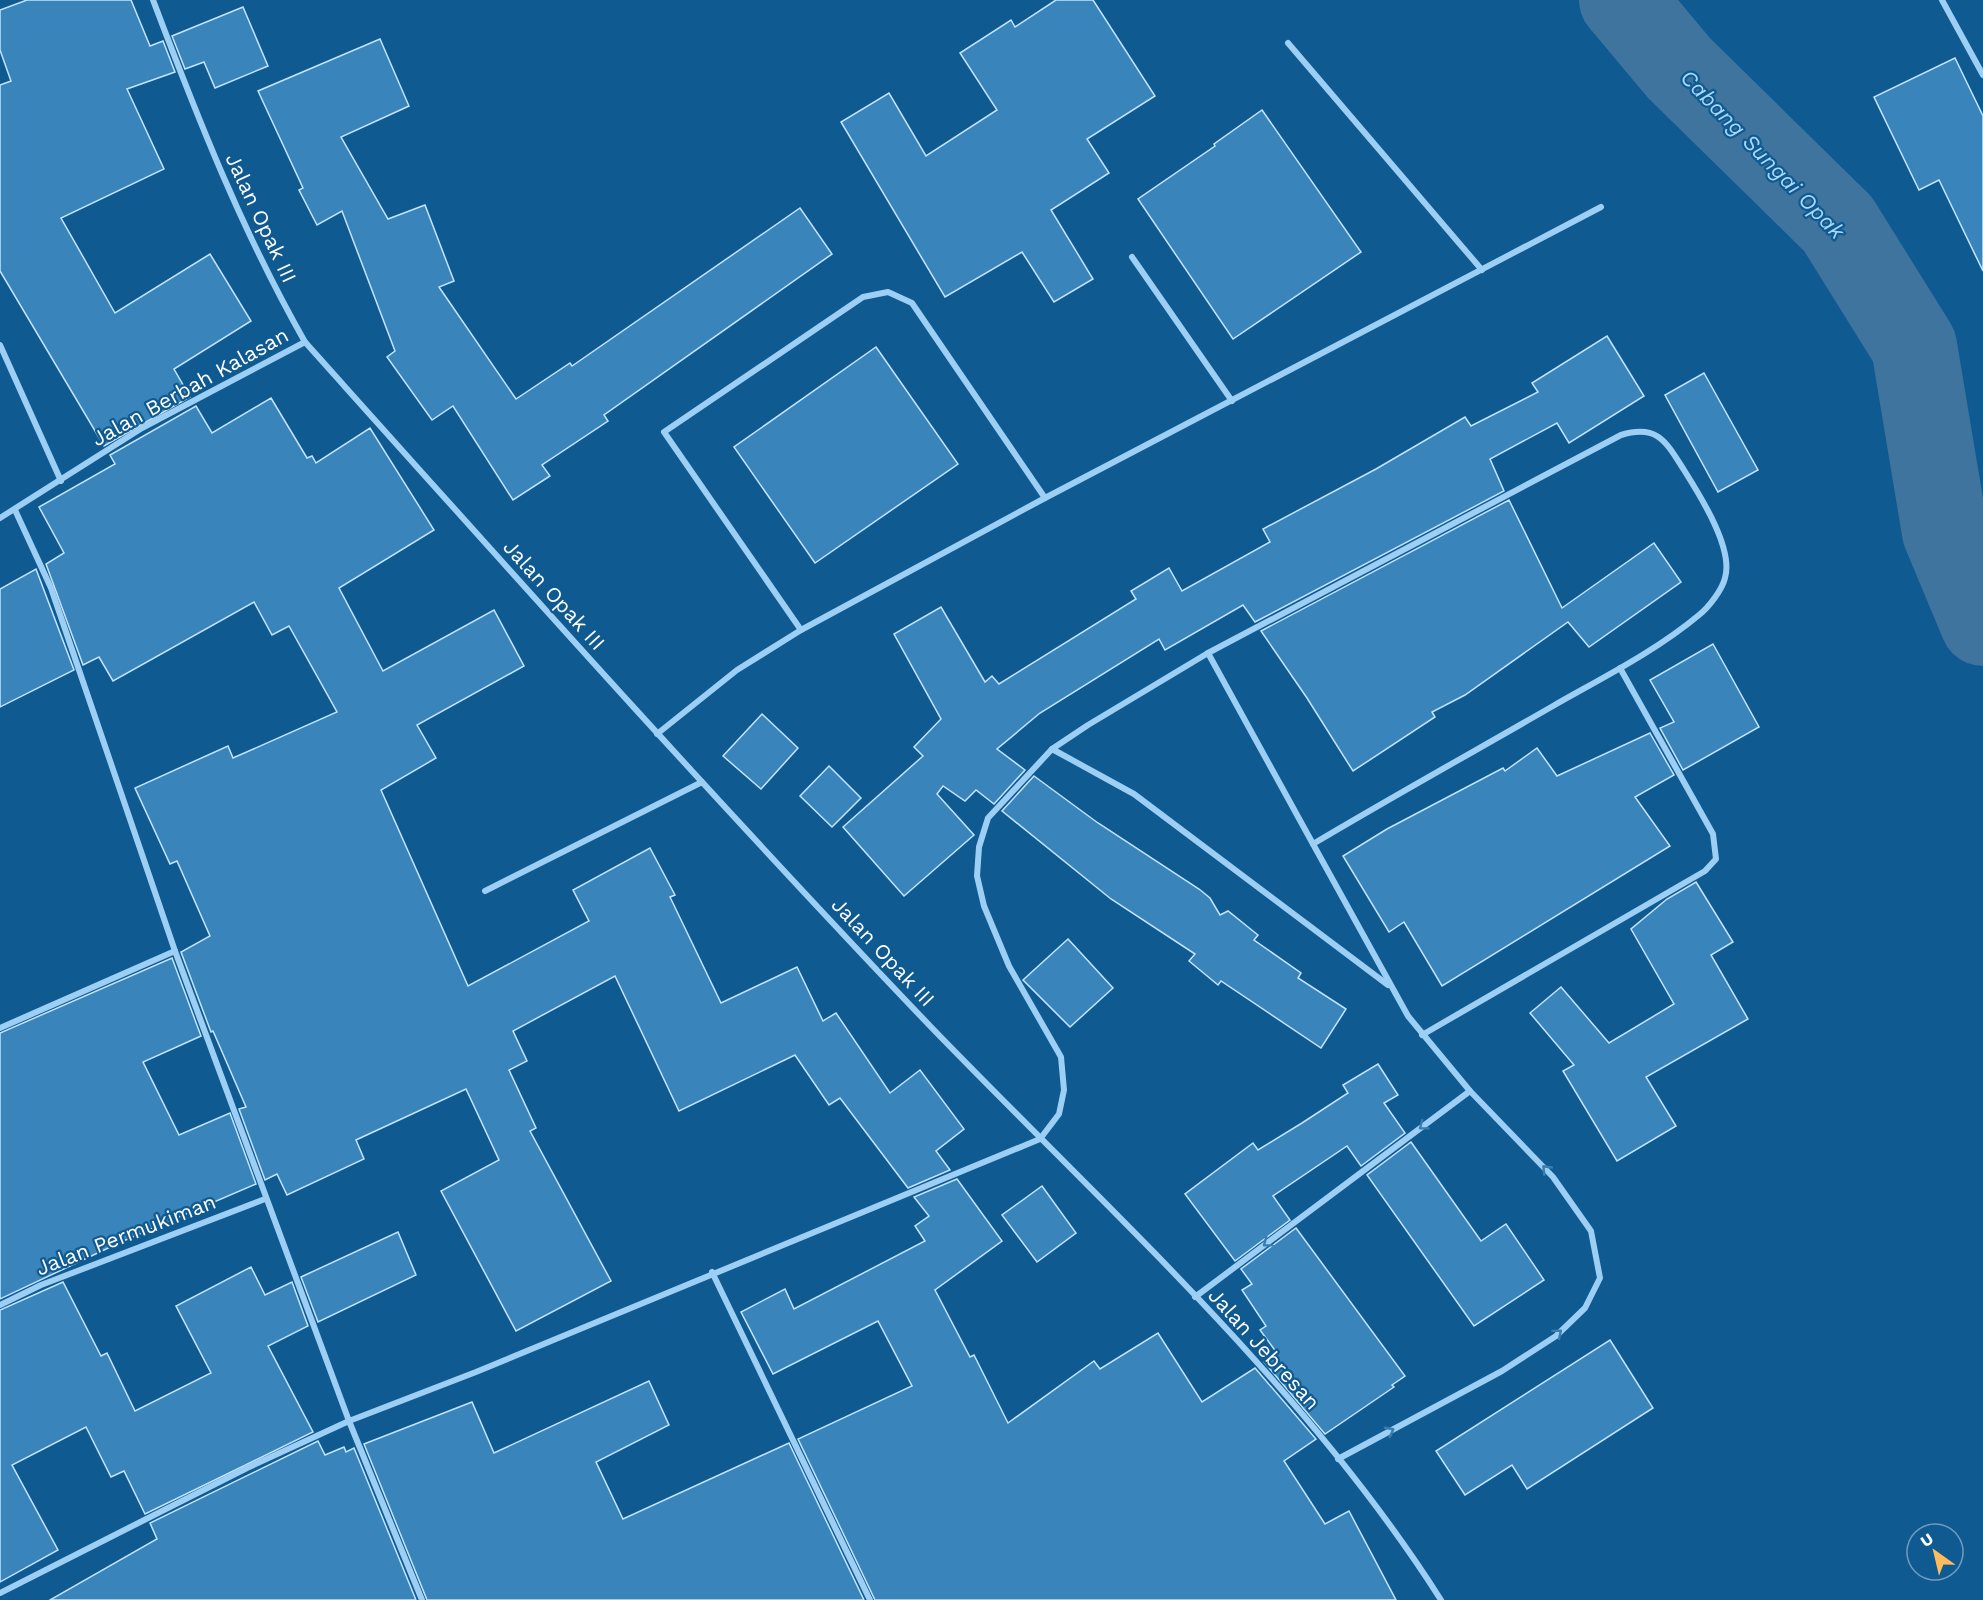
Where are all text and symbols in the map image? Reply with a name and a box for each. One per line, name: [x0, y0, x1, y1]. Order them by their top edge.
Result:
water label: Cabang Sungai Opak: [1675, 65, 1851, 245]
street label: Jalan Opak III: [221, 149, 302, 286]
street label: Jalan Berbah Kalasan: [87, 322, 293, 451]
street label: Jalan Opak III: [498, 534, 610, 655]
street label: Jalan Opak III: [827, 892, 940, 1011]
one-way arrow: [1419, 1119, 1430, 1130]
one-way arrow: [1542, 1166, 1553, 1176]
street label: Jalan Permukiman: [32, 1189, 219, 1280]
one-way arrow: [1262, 1236, 1273, 1247]
street label: Jalan Jebresan: [1203, 1283, 1325, 1415]
one-way arrow: [1551, 1330, 1562, 1341]
one-way arrow: [1383, 1427, 1394, 1438]
north arrow: [1905, 1522, 1965, 1582]
text: U: [1917, 1529, 1937, 1551]

